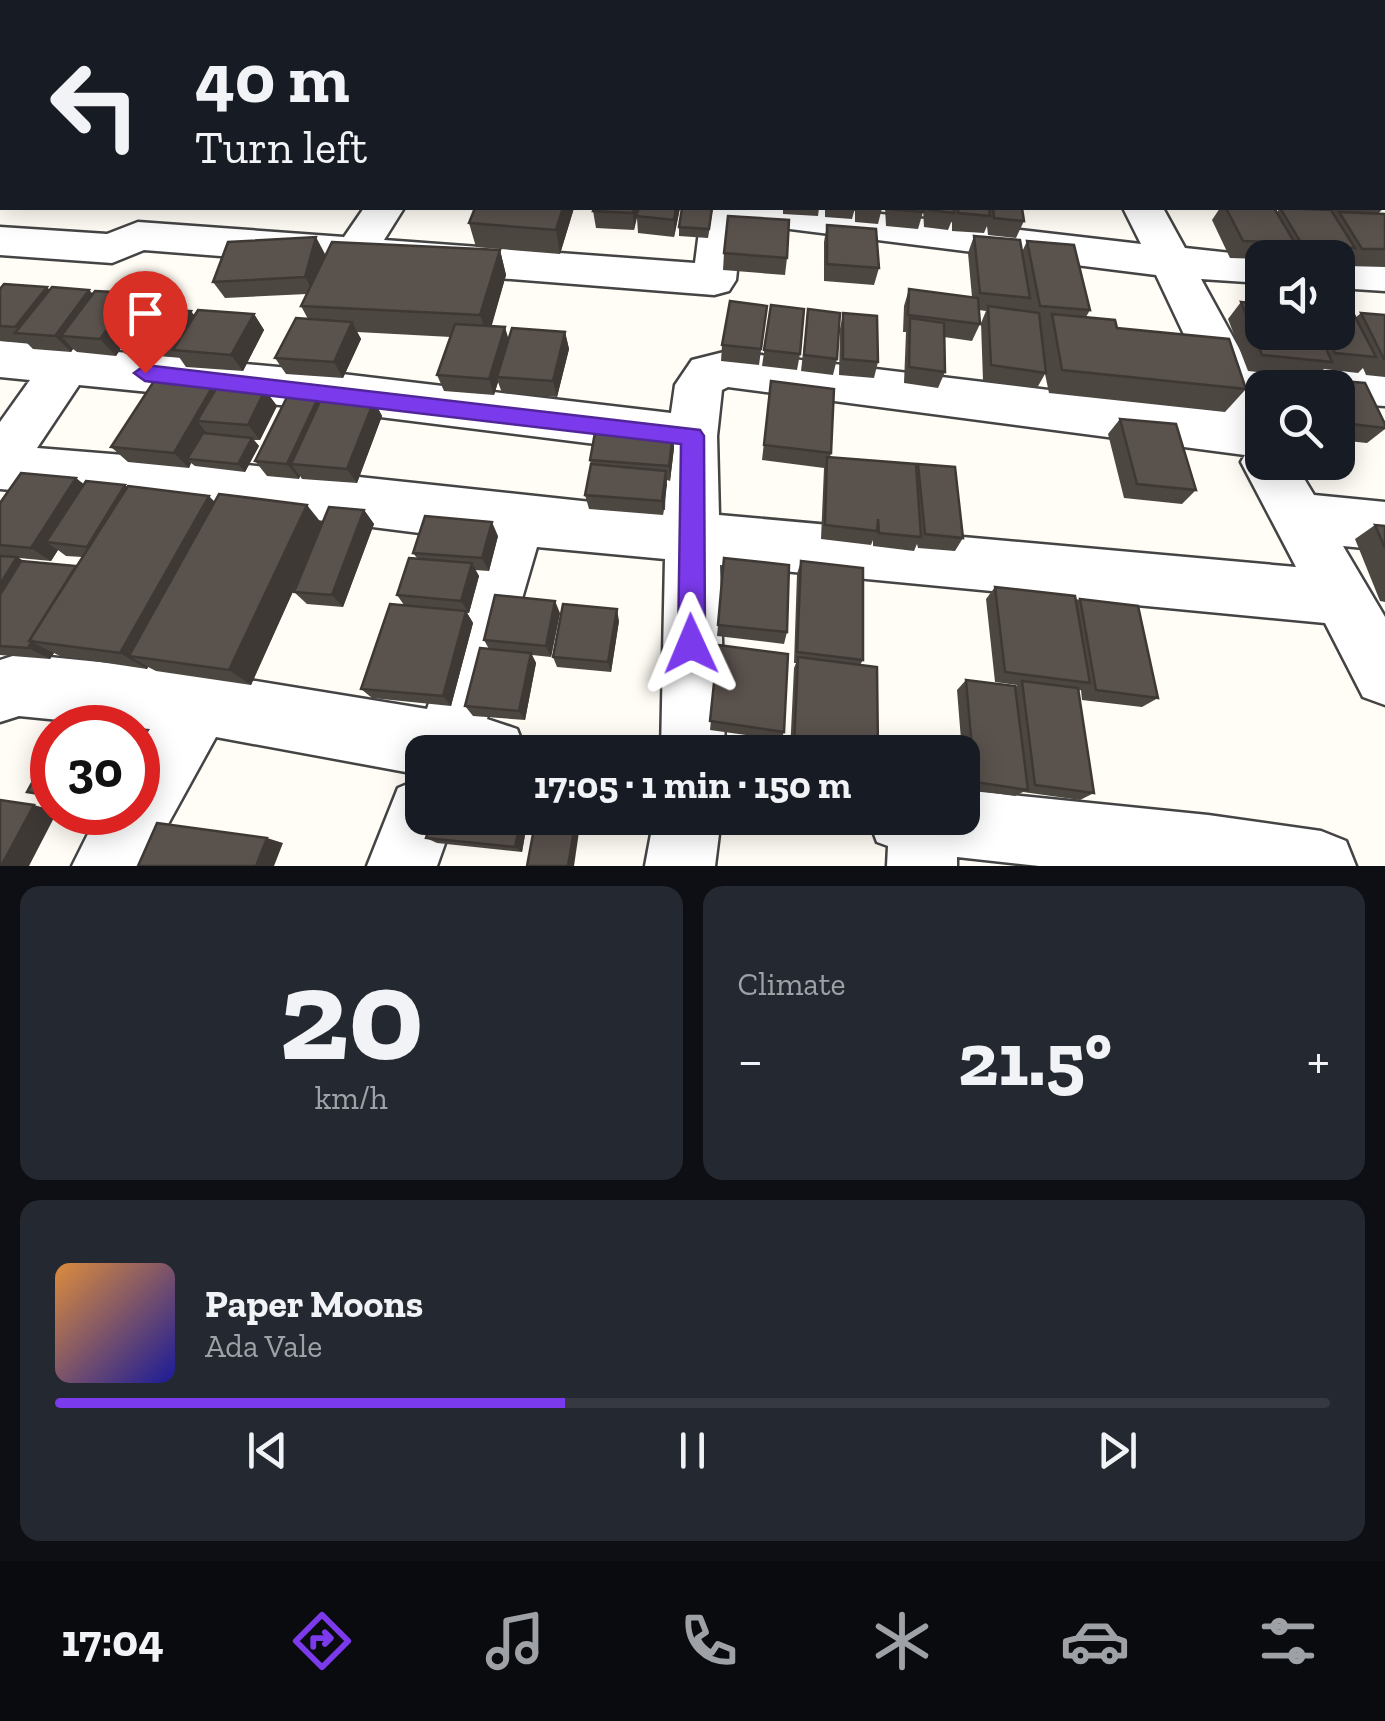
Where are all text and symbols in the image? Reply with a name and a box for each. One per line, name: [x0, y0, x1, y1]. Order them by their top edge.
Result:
text: 40 m: [195, 36, 350, 120]
icon: left: [30, 40, 160, 170]
text: Turn left: [195, 121, 367, 175]
map controls: [1245, 240, 1355, 480]
button: sound: [1245, 240, 1355, 350]
pin: [103, 271, 188, 374]
icon: arrive: [118, 286, 173, 341]
button: search: [1245, 370, 1355, 480]
position arrow: [639, 592, 743, 696]
speed limit sign: 30: [30, 705, 160, 835]
text: 17:05 · 1 min · 150 m: [534, 762, 851, 808]
text: 20: [279, 936, 424, 1092]
text: Climate: [738, 965, 846, 1003]
text: 21.5°: [958, 1014, 1112, 1104]
text: −: [738, 1027, 763, 1093]
text: +: [1307, 1027, 1330, 1093]
text: km/h: [315, 1079, 388, 1117]
text: Paper Moons: [205, 1281, 423, 1327]
text: Ada Vale: [205, 1327, 322, 1365]
icon: previous: [240, 1423, 295, 1478]
icon: pause: [665, 1423, 720, 1478]
icon: next: [1090, 1423, 1145, 1478]
icon: directions: [287, 1606, 357, 1676]
icon: music: [480, 1606, 550, 1676]
icon: phone: [674, 1606, 744, 1676]
icon: climate: [867, 1606, 937, 1676]
icon: car: [1060, 1606, 1130, 1676]
icon: filters: [1253, 1606, 1323, 1676]
text: 17:04: [62, 1614, 164, 1668]

